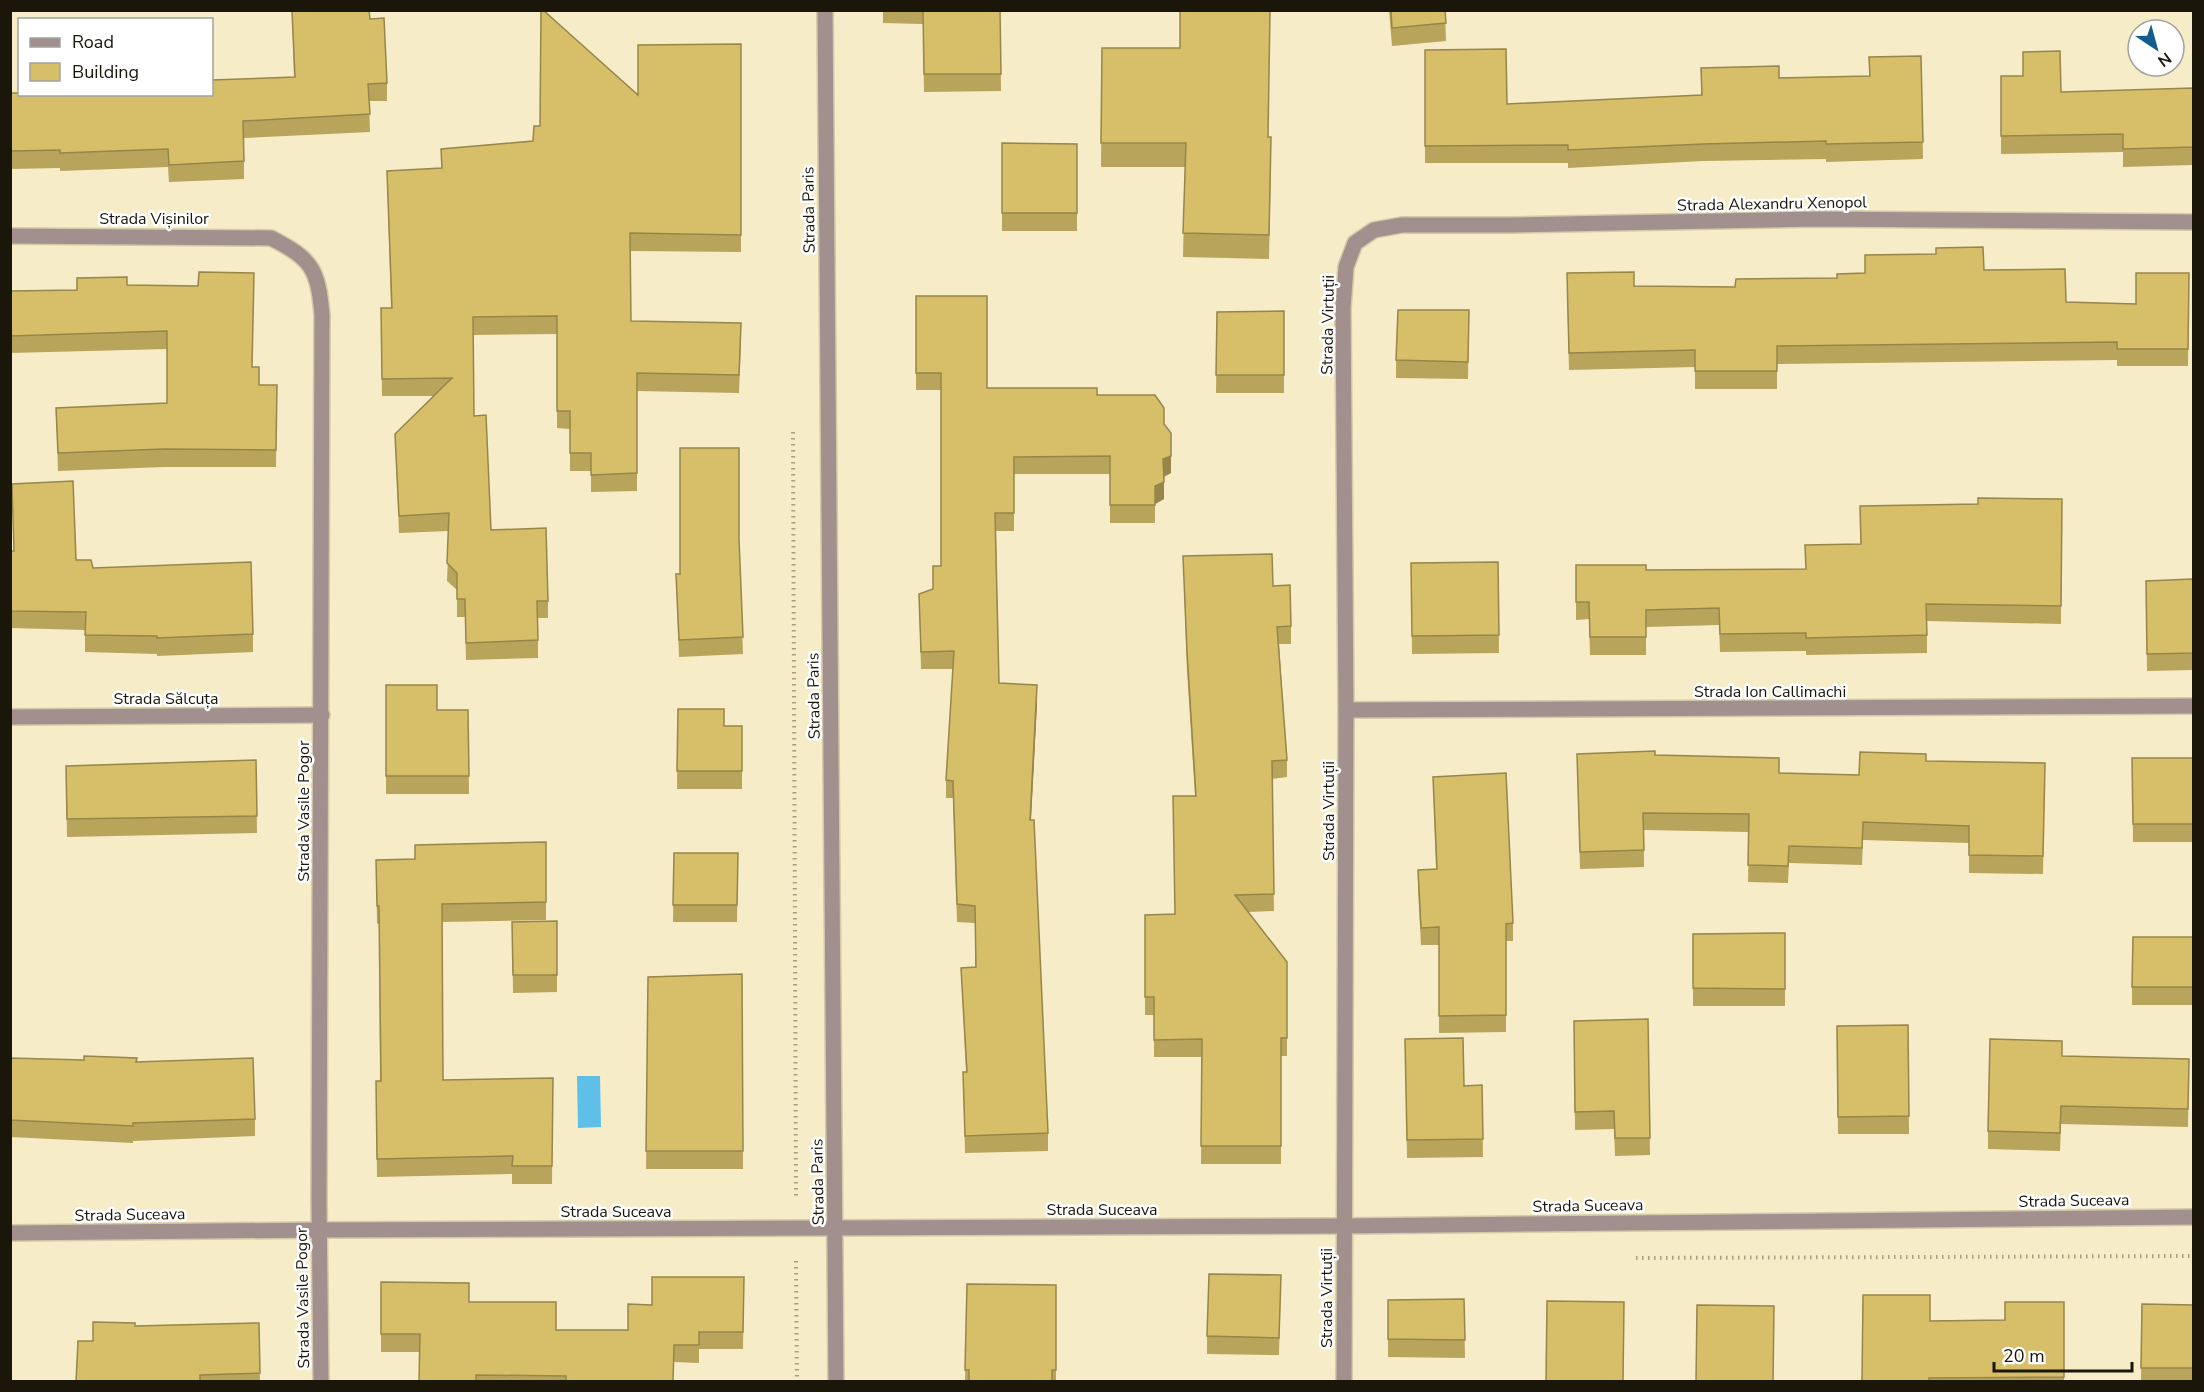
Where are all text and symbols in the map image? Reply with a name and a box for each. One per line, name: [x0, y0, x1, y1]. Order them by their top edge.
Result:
legend: [18, 18, 213, 96]
north arrow: [2126, 18, 2186, 78]
text: Road: [72, 30, 114, 54]
text: N: [2153, 47, 2176, 72]
text: Building: [72, 60, 139, 84]
street label: Strada Paris: [797, 166, 821, 254]
street label: Strada Alexandru Xenopol: [1677, 191, 1867, 217]
street label: Strada Vișinilor: [99, 208, 209, 230]
street label: Strada Virtuții: [1316, 275, 1340, 375]
street label: Strada Paris: [802, 652, 826, 740]
street label: Strada Ion Callimachi: [1694, 681, 1846, 703]
street label: Strada Sălcuța: [114, 688, 218, 710]
street label: Strada Vasile Pogor: [293, 740, 315, 882]
street label: Strada Virtuții: [1318, 761, 1340, 861]
street label: Strada Paris: [806, 1138, 830, 1226]
street label: Strada Suceava: [2018, 1189, 2130, 1213]
street label: Strada Suceava: [1532, 1194, 1644, 1218]
street label: Strada Suceava: [1047, 1199, 1158, 1221]
street label: Strada Suceava: [561, 1201, 672, 1223]
street label: Strada Suceava: [74, 1203, 186, 1227]
street label: Strada Vasile Pogor: [291, 1227, 315, 1369]
street label: Strada Virtuții: [1316, 1248, 1338, 1348]
scale bar: [1994, 1335, 2132, 1373]
text: 20 m: [2003, 1344, 2045, 1368]

